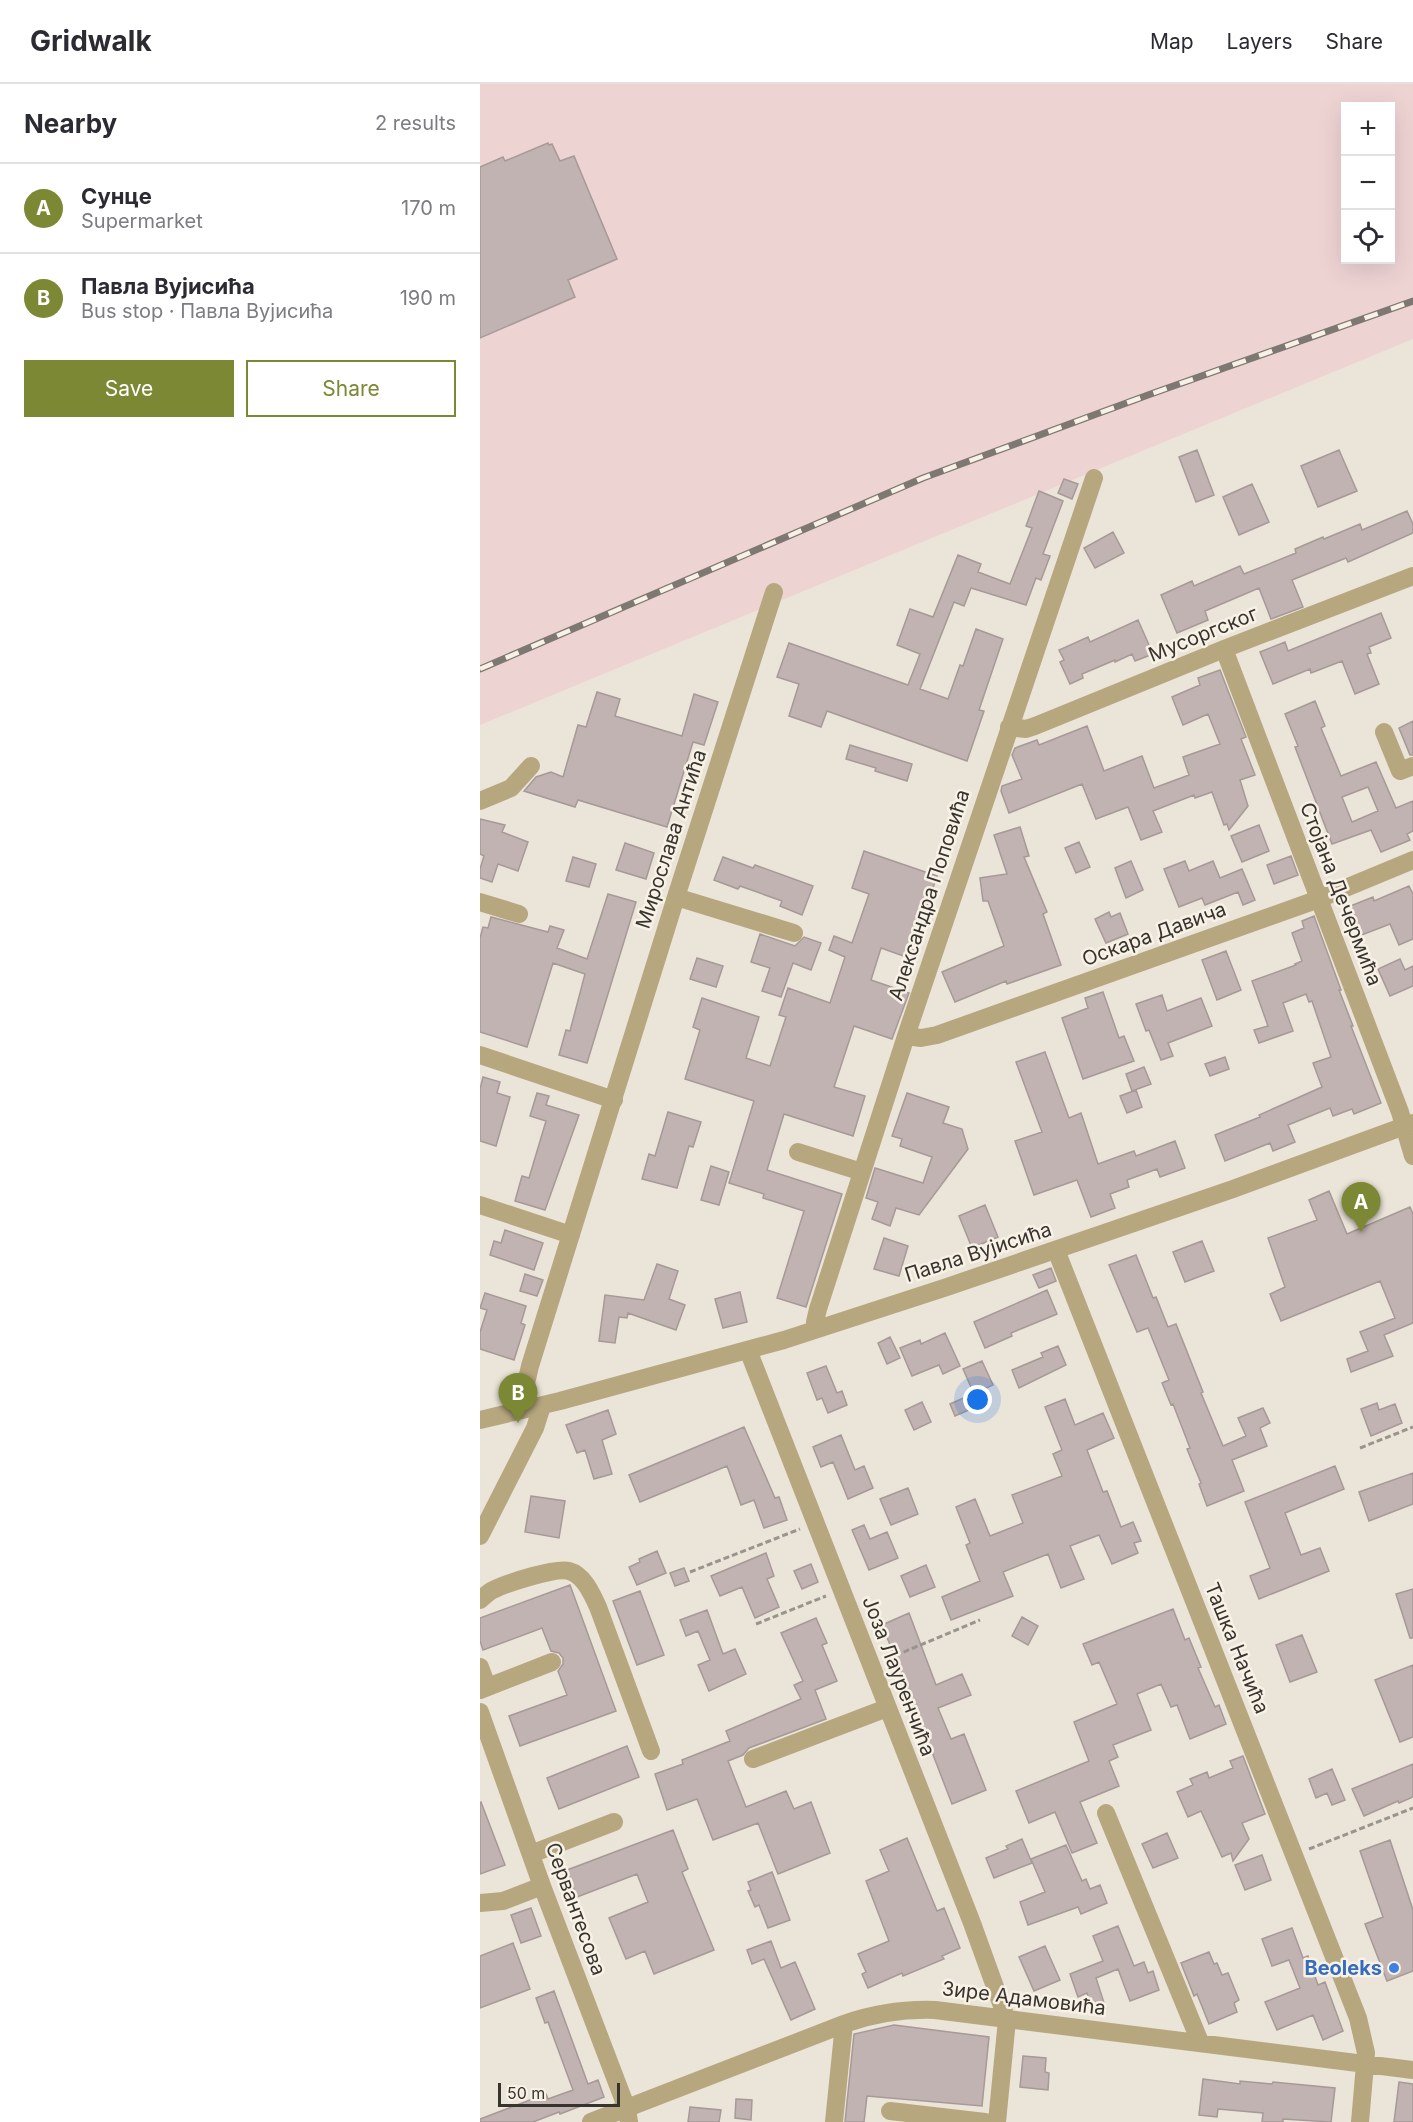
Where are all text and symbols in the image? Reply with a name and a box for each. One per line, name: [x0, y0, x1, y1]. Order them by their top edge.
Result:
text: Gridwalk: [30, 24, 152, 58]
text: Map: [1150, 29, 1194, 54]
text: Layers: [1227, 29, 1293, 54]
text: Share: [1326, 29, 1383, 54]
map controls: [1341, 102, 1395, 264]
button: +: [1341, 102, 1395, 156]
text: Nearby: [24, 108, 117, 139]
text: 2 results: [375, 111, 456, 135]
button: −: [1341, 156, 1395, 210]
text: Сунце: [81, 183, 152, 209]
text: A: [36, 196, 51, 220]
text: 170 m: [401, 196, 456, 220]
text: Supermarket: [81, 209, 203, 233]
button: locate: [1341, 210, 1395, 264]
text: Павла Вујисића: [81, 273, 255, 299]
text: B: [37, 286, 50, 310]
text: 190 m: [400, 286, 456, 310]
text: Bus stop · Павла Вујисића: [81, 299, 333, 323]
button: Save: [24, 360, 234, 417]
button: Share: [246, 360, 456, 417]
street label: Мусоргског: [1145, 601, 1261, 667]
street label: Мирослава Антића: [631, 747, 711, 931]
street label: Александра Поповића: [883, 786, 975, 1004]
street label: Стојана Дечермића: [1295, 799, 1387, 989]
street label: Оскара Давича: [1079, 897, 1229, 971]
pin: A: [1342, 1182, 1380, 1232]
street label: Павла Вујисића: [902, 1217, 1054, 1287]
pin: B: [498, 1374, 537, 1423]
your location: [963, 1385, 992, 1414]
street label: Ташка Начића: [1200, 1579, 1274, 1717]
street label: Јоза Лауренчића: [857, 1593, 941, 1759]
street label: Сервантесова: [541, 1839, 611, 1979]
place label: Beoleks: [1304, 1956, 1382, 1980]
marker: Beoleks: [1387, 1961, 1401, 1975]
street label: Зире Адамовића: [941, 1976, 1107, 2020]
scale bar: [498, 2080, 620, 2108]
text: 50 m: [507, 2083, 545, 2103]

